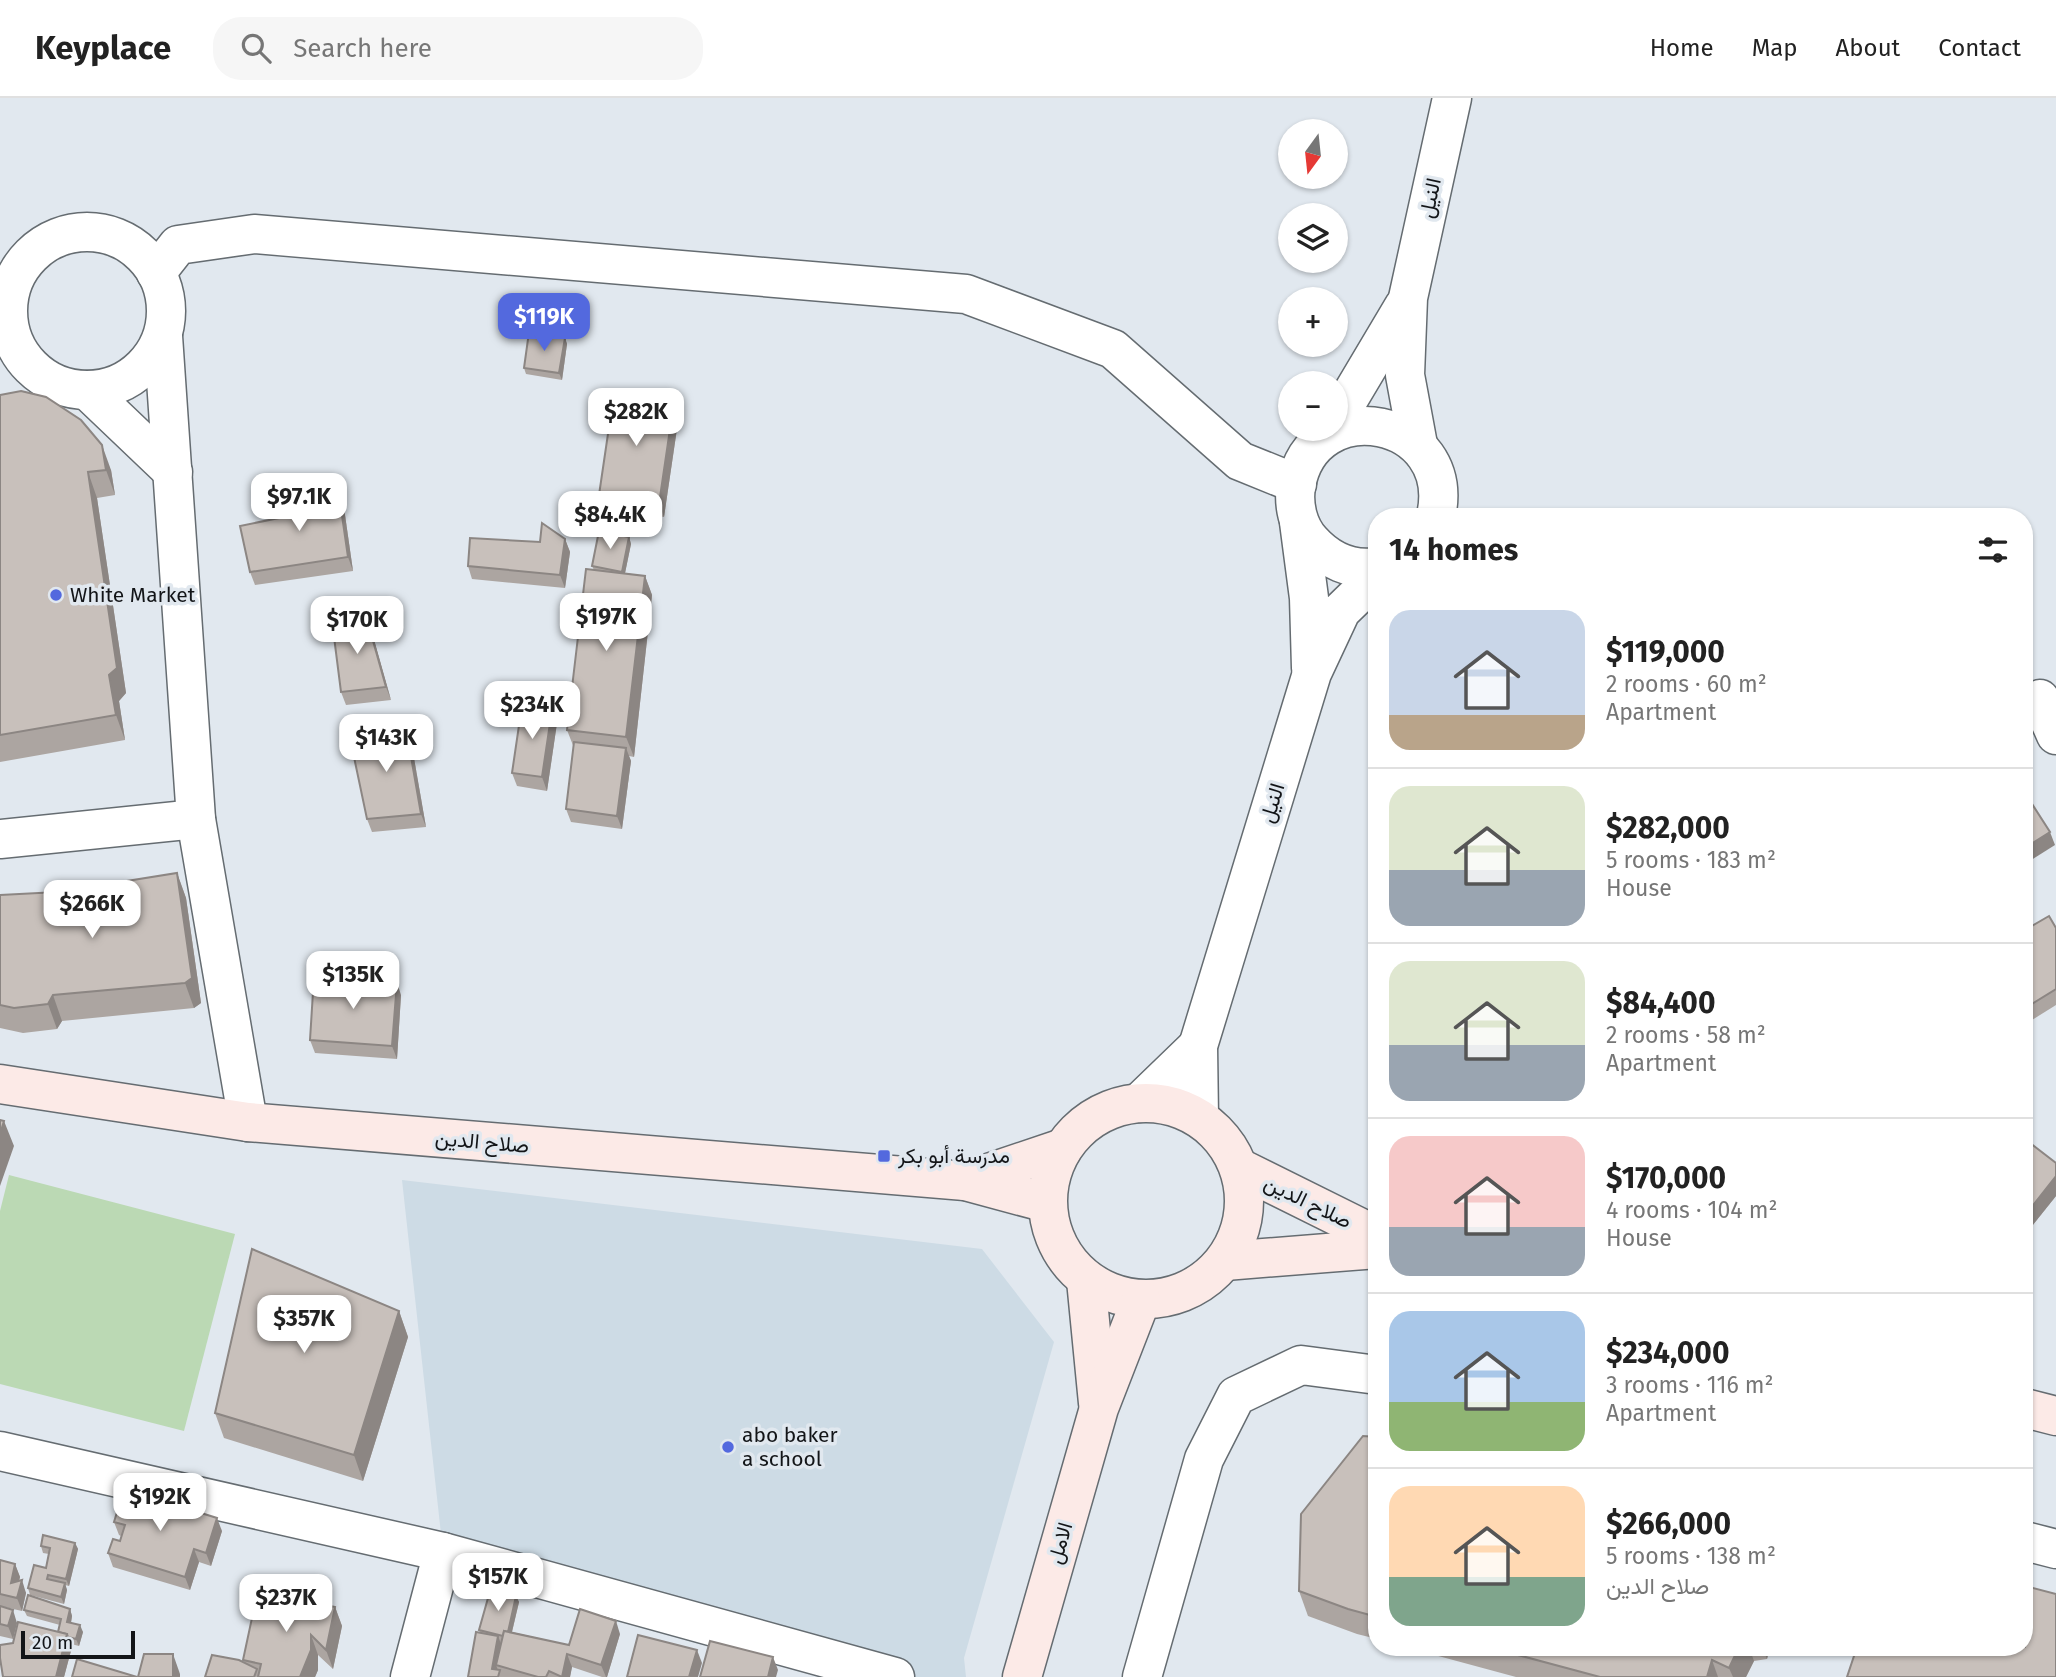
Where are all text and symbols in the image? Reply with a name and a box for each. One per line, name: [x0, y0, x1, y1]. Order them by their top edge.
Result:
search box: [213, 17, 703, 80]
text: Keyplace: [35, 28, 171, 68]
icon: search: [237, 29, 275, 67]
text: Search here: [293, 33, 432, 64]
text: Home: [1650, 34, 1714, 62]
text: Map: [1752, 34, 1798, 62]
text: About: [1836, 34, 1900, 62]
text: Contact: [1938, 34, 2021, 62]
north arrow: [1278, 119, 1348, 189]
map controls: [1278, 119, 1348, 441]
street label: النيل: [1413, 176, 1447, 220]
button: layers: [1278, 203, 1348, 273]
button: +: [1278, 287, 1348, 357]
pin: $119K: [495, 294, 593, 353]
text: $119K: [514, 302, 574, 330]
button: −: [1278, 371, 1348, 441]
pin: $282K: [587, 388, 685, 448]
text: $282K: [604, 397, 668, 425]
pin: $97.1K: [242, 474, 356, 533]
text: $97.1K: [267, 482, 331, 510]
pin: $84.4K: [553, 491, 667, 551]
text: $84.4K: [574, 500, 646, 528]
icon: filters: [1974, 531, 2012, 569]
text: 14 homes: [1389, 532, 1518, 568]
place label: White Market: [70, 582, 196, 608]
marker: White Market: [48, 587, 64, 603]
pin: $197K: [557, 594, 655, 653]
pin: $170K: [308, 596, 406, 656]
text: $197K: [576, 602, 636, 630]
text: $170K: [327, 605, 388, 633]
text: $119,000: [1606, 634, 1725, 670]
icon: home: [1445, 638, 1529, 722]
text: 2 rooms · 60 m²: [1606, 670, 1767, 698]
pin: $234K: [483, 682, 581, 741]
text: $234K: [500, 690, 564, 718]
text: Apartment: [1606, 698, 1716, 726]
pin: $143K: [337, 714, 435, 774]
text: $143K: [355, 723, 417, 751]
street label: النيل: [1254, 780, 1290, 826]
text: $282,000: [1606, 810, 1730, 846]
icon: home: [1445, 814, 1529, 898]
text: 5 rooms · 183 m²: [1606, 846, 1776, 874]
text: House: [1606, 874, 1672, 902]
pin: $266K: [43, 880, 141, 940]
text: $266K: [60, 889, 124, 917]
pin: $135K: [304, 951, 402, 1011]
text: $135K: [322, 960, 384, 988]
text: $84,400: [1606, 985, 1715, 1021]
icon: home: [1445, 989, 1529, 1073]
text: 2 rooms · 58 m²: [1606, 1021, 1766, 1049]
text: Apartment: [1606, 1049, 1716, 1077]
street label: صلاح الدين: [434, 1125, 530, 1160]
place label: مدرسة أبو بكر: [897, 1143, 1010, 1169]
marker: مدرسة أبو بكر: [876, 1148, 892, 1164]
text: $170,000: [1606, 1160, 1726, 1196]
icon: home: [1445, 1164, 1529, 1248]
street label: صلاح الدين: [1259, 1170, 1356, 1235]
text: 4 rooms · 104 m²: [1606, 1196, 1777, 1224]
text: House: [1606, 1224, 1672, 1252]
pin: $357K: [255, 1296, 353, 1355]
text: $357K: [273, 1304, 335, 1332]
text: $234,000: [1606, 1335, 1729, 1371]
icon: home: [1445, 1339, 1529, 1423]
text: 3 rooms · 116 m²: [1606, 1371, 1774, 1399]
text: Apartment: [1606, 1399, 1716, 1427]
place label: abo baker a school: [742, 1422, 838, 1472]
marker: abo baker a school: [720, 1439, 736, 1455]
pin: $192K: [111, 1474, 209, 1533]
text: $192K: [129, 1482, 191, 1510]
text: $266,000: [1606, 1506, 1731, 1542]
icon: home: [1445, 1514, 1529, 1598]
street label: الامل: [1042, 1519, 1078, 1567]
text: 5 rooms · 138 m²: [1606, 1542, 1776, 1570]
pin: $157K: [449, 1554, 547, 1613]
text: $157K: [468, 1562, 528, 1590]
text: صلاح الدين: [1606, 1572, 1709, 1600]
pin: $237K: [237, 1574, 335, 1634]
text: $237K: [255, 1583, 317, 1611]
scale bar: [21, 1628, 135, 1660]
text: 20 m: [32, 1631, 73, 1654]

